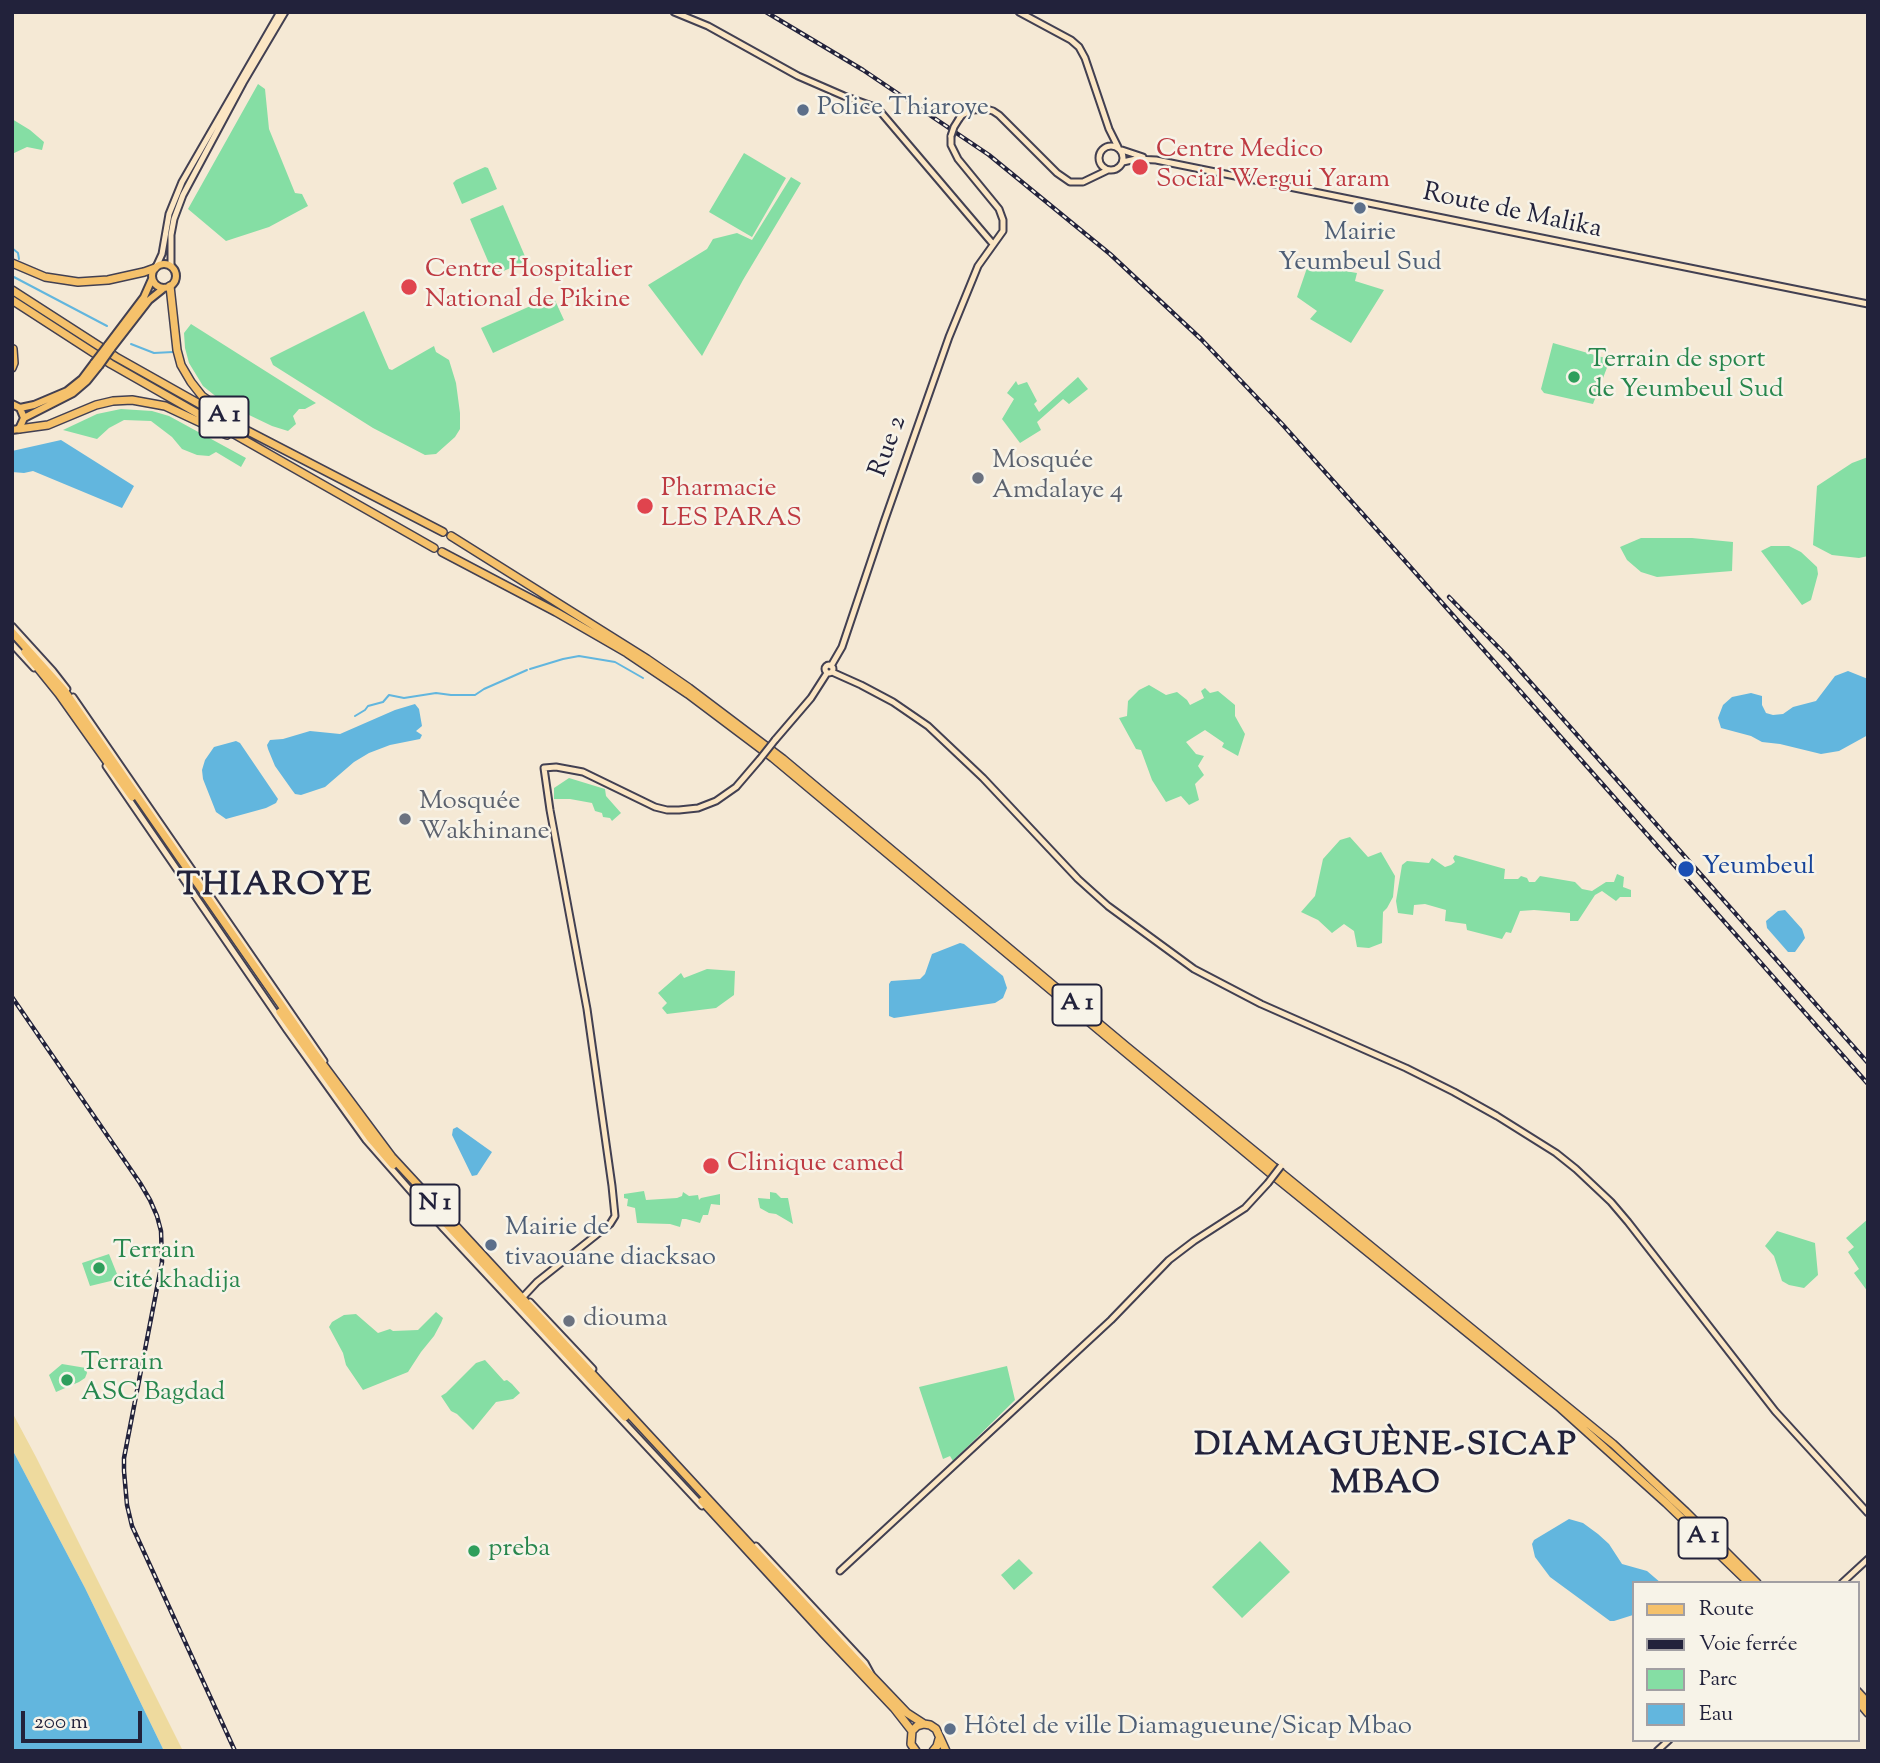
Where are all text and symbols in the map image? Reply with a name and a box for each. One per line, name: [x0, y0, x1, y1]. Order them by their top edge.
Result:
place label: Police Thiaroye: [817, 94, 989, 126]
marker: Police Thiaroye: [795, 102, 811, 118]
place label: Centre Medico Social Wergui Yaram: [1156, 136, 1390, 198]
marker: Centre Medico Social Wergui Yaram: [1130, 157, 1150, 177]
street label: Route de Malika: [1420, 179, 1604, 247]
marker: Mairie Yeumbeul Sud: [1352, 200, 1368, 216]
place label: Mairie Yeumbeul Sud: [1278, 219, 1442, 280]
place label: Centre Hospitalier National de Pikine: [425, 256, 633, 318]
marker: Centre Hospitalier National de Pikine: [399, 277, 419, 297]
place label: Terrain de sport de Yeumbeul Sud: [1588, 346, 1784, 408]
marker: Terrain de sport de Yeumbeul Sud: [1566, 369, 1582, 385]
road number: A 1: [200, 396, 248, 438]
street label: Rue 2: [865, 412, 915, 482]
place label: Mosquée Amdalaye 4: [992, 447, 1123, 508]
marker: Mosquée Amdalaye 4: [970, 470, 986, 486]
place label: Pharmacie LES PARAS: [661, 475, 802, 536]
marker: Pharmacie LES PARAS: [635, 496, 655, 516]
place label: Mosquée Wakhinane: [419, 788, 550, 850]
marker: Mosquée Wakhinane: [397, 811, 413, 827]
place label: Yeumbeul: [1702, 853, 1815, 885]
marker: Yeumbeul: [1676, 859, 1696, 879]
district label: THIAROYE: [178, 868, 372, 908]
road number: A 1: [1052, 985, 1102, 1026]
place label: Clinique camed: [727, 1150, 904, 1182]
marker: Clinique camed: [701, 1156, 721, 1176]
road number: N 1: [410, 1184, 460, 1226]
place label: Mairie de tivaouane diacksao: [505, 1214, 716, 1276]
place label: Terrain cité khadija: [113, 1237, 241, 1298]
marker: Mairie de tivaouane diacksao: [483, 1237, 499, 1253]
marker: Terrain cité khadija: [91, 1260, 107, 1276]
place label: diouma: [583, 1305, 668, 1337]
marker: diouma: [561, 1313, 577, 1329]
place label: Terrain ASC Bagdad: [81, 1349, 225, 1410]
marker: Terrain ASC Bagdad: [59, 1372, 75, 1388]
district label: DIAMAGUÈNE-SICAP MBAO: [1196, 1428, 1576, 1506]
road number: A 1: [1678, 1518, 1728, 1558]
place label: preba: [488, 1535, 550, 1567]
marker: preba: [466, 1543, 482, 1559]
legend: [1632, 1581, 1859, 1742]
text: Route: [1699, 1595, 1754, 1625]
text: Voie ferrée: [1699, 1630, 1797, 1660]
text: Parc: [1699, 1665, 1737, 1695]
scale bar: [24, 1696, 145, 1740]
text: Eau: [1699, 1700, 1733, 1730]
text: 200 m: [34, 1708, 88, 1738]
place label: Hôtel de ville Diamagueune/Sicap Mbao: [964, 1713, 1412, 1745]
marker: Hôtel de ville Diamagueune/Sicap Mbao: [942, 1721, 958, 1737]

